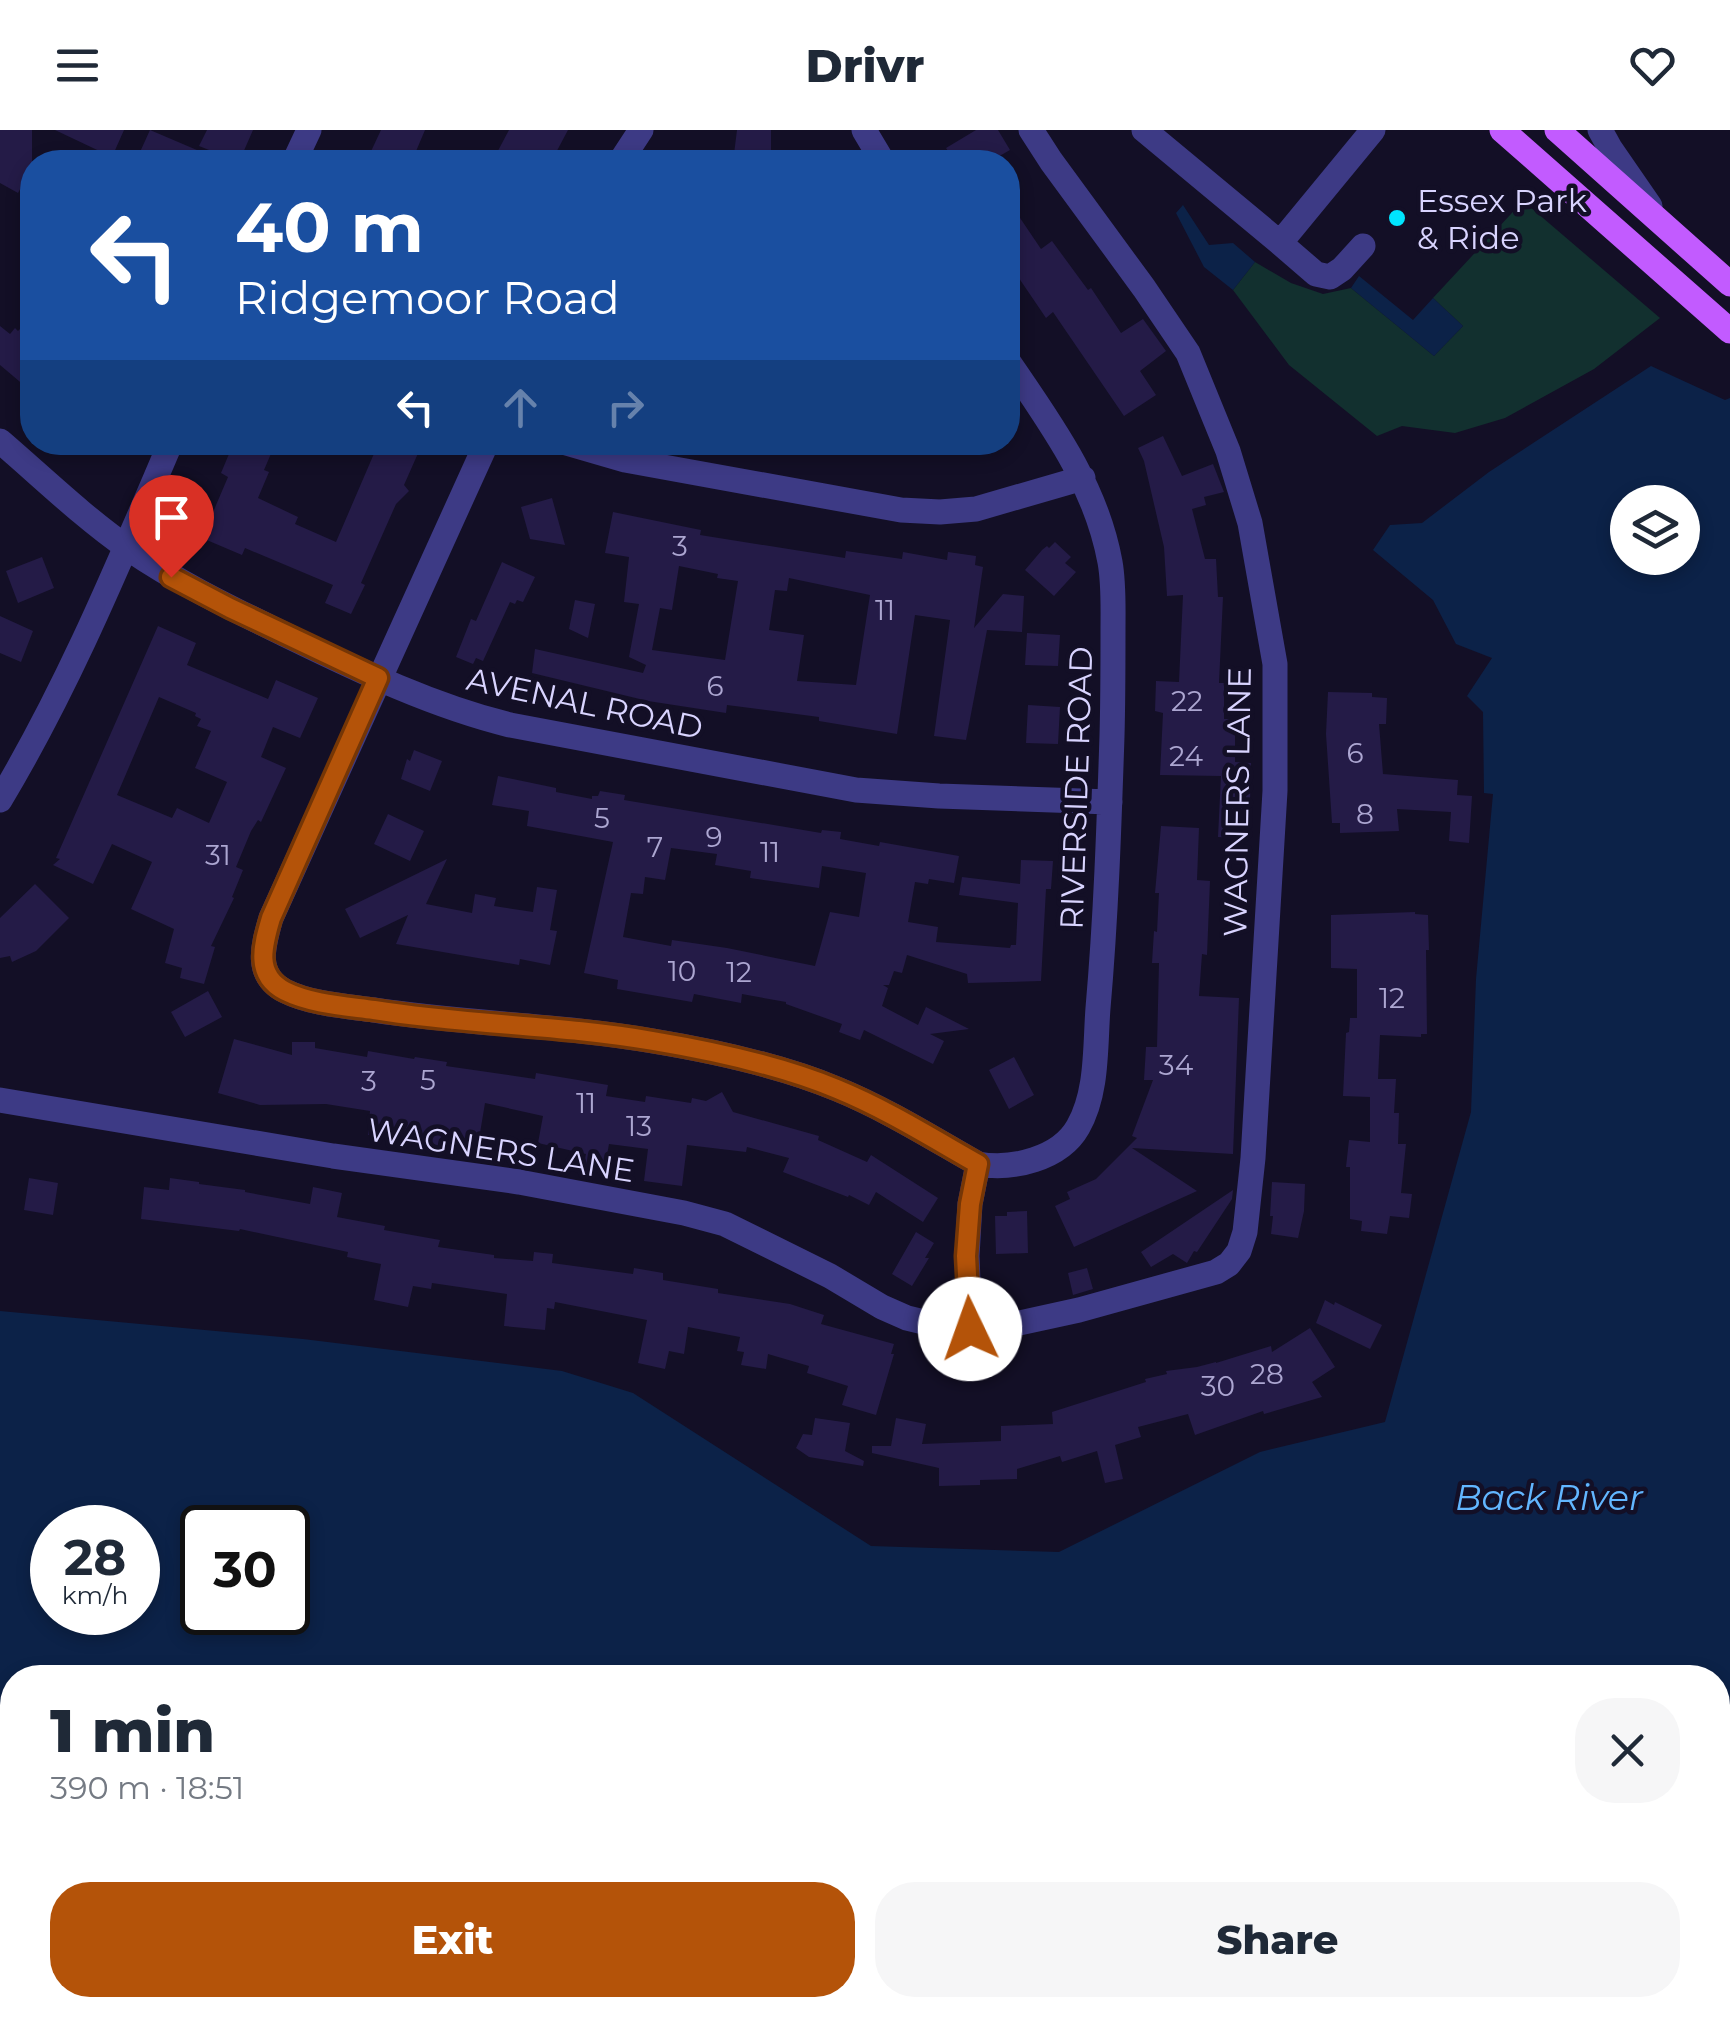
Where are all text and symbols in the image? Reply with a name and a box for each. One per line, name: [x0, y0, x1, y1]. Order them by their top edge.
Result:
icon: menu: [50, 38, 105, 93]
text: Drivr: [806, 38, 924, 93]
icon: heart: [1625, 38, 1680, 93]
place label: Essex Park & Ride: [1417, 181, 1587, 257]
text: 40 m: [235, 184, 424, 270]
icon: left: [70, 190, 200, 320]
marker: Essex Park & Ride: [1386, 207, 1408, 229]
text: Ridgemoor Road: [235, 270, 620, 325]
icon: left: [388, 380, 443, 435]
icon: ahead: [493, 380, 548, 435]
icon: right: [598, 380, 653, 435]
pin: [129, 475, 214, 578]
map controls: [1610, 485, 1700, 575]
button: layers: [1610, 485, 1700, 575]
icon: arrive: [144, 490, 199, 545]
house number: 3: [672, 529, 688, 563]
house number: 11: [875, 593, 895, 627]
street label: RIVERSIDE ROAD: [1052, 646, 1100, 930]
street label: AVENAL ROAD: [463, 659, 707, 747]
street label: WAGNERS LANE: [1215, 667, 1259, 937]
house number: 6: [706, 669, 724, 703]
house number: 22: [1171, 684, 1203, 718]
house number: 6: [1346, 736, 1364, 770]
house number: 24: [1169, 739, 1203, 773]
house number: 8: [1356, 797, 1374, 831]
house number: 5: [594, 801, 610, 835]
house number: 9: [705, 820, 723, 854]
house number: 7: [647, 830, 663, 864]
house number: 11: [760, 835, 780, 869]
house number: 31: [205, 838, 231, 872]
house number: 10: [668, 954, 696, 988]
house number: 12: [726, 955, 752, 989]
house number: 12: [1379, 981, 1405, 1015]
house number: 34: [1159, 1048, 1194, 1082]
house number: 5: [420, 1063, 436, 1097]
house number: 3: [361, 1064, 377, 1098]
house number: 11: [576, 1086, 596, 1120]
house number: 13: [626, 1109, 652, 1143]
street label: WAGNERS LANE: [365, 1110, 637, 1190]
position arrow: [918, 1277, 1022, 1381]
house number: 28: [1250, 1357, 1284, 1391]
house number: 30: [1201, 1369, 1235, 1403]
water label: Back River: [1455, 1476, 1644, 1519]
speed limit sign: 30: [180, 1505, 310, 1635]
text: 28: [64, 1527, 126, 1588]
text: km/h: [62, 1580, 128, 1610]
text: 1 min: [50, 1694, 215, 1767]
button: close: [1575, 1698, 1680, 1803]
text: 390 m · 18:51: [50, 1768, 244, 1807]
button: Exit: [50, 1882, 855, 1997]
button: Share: [875, 1882, 1680, 1997]

